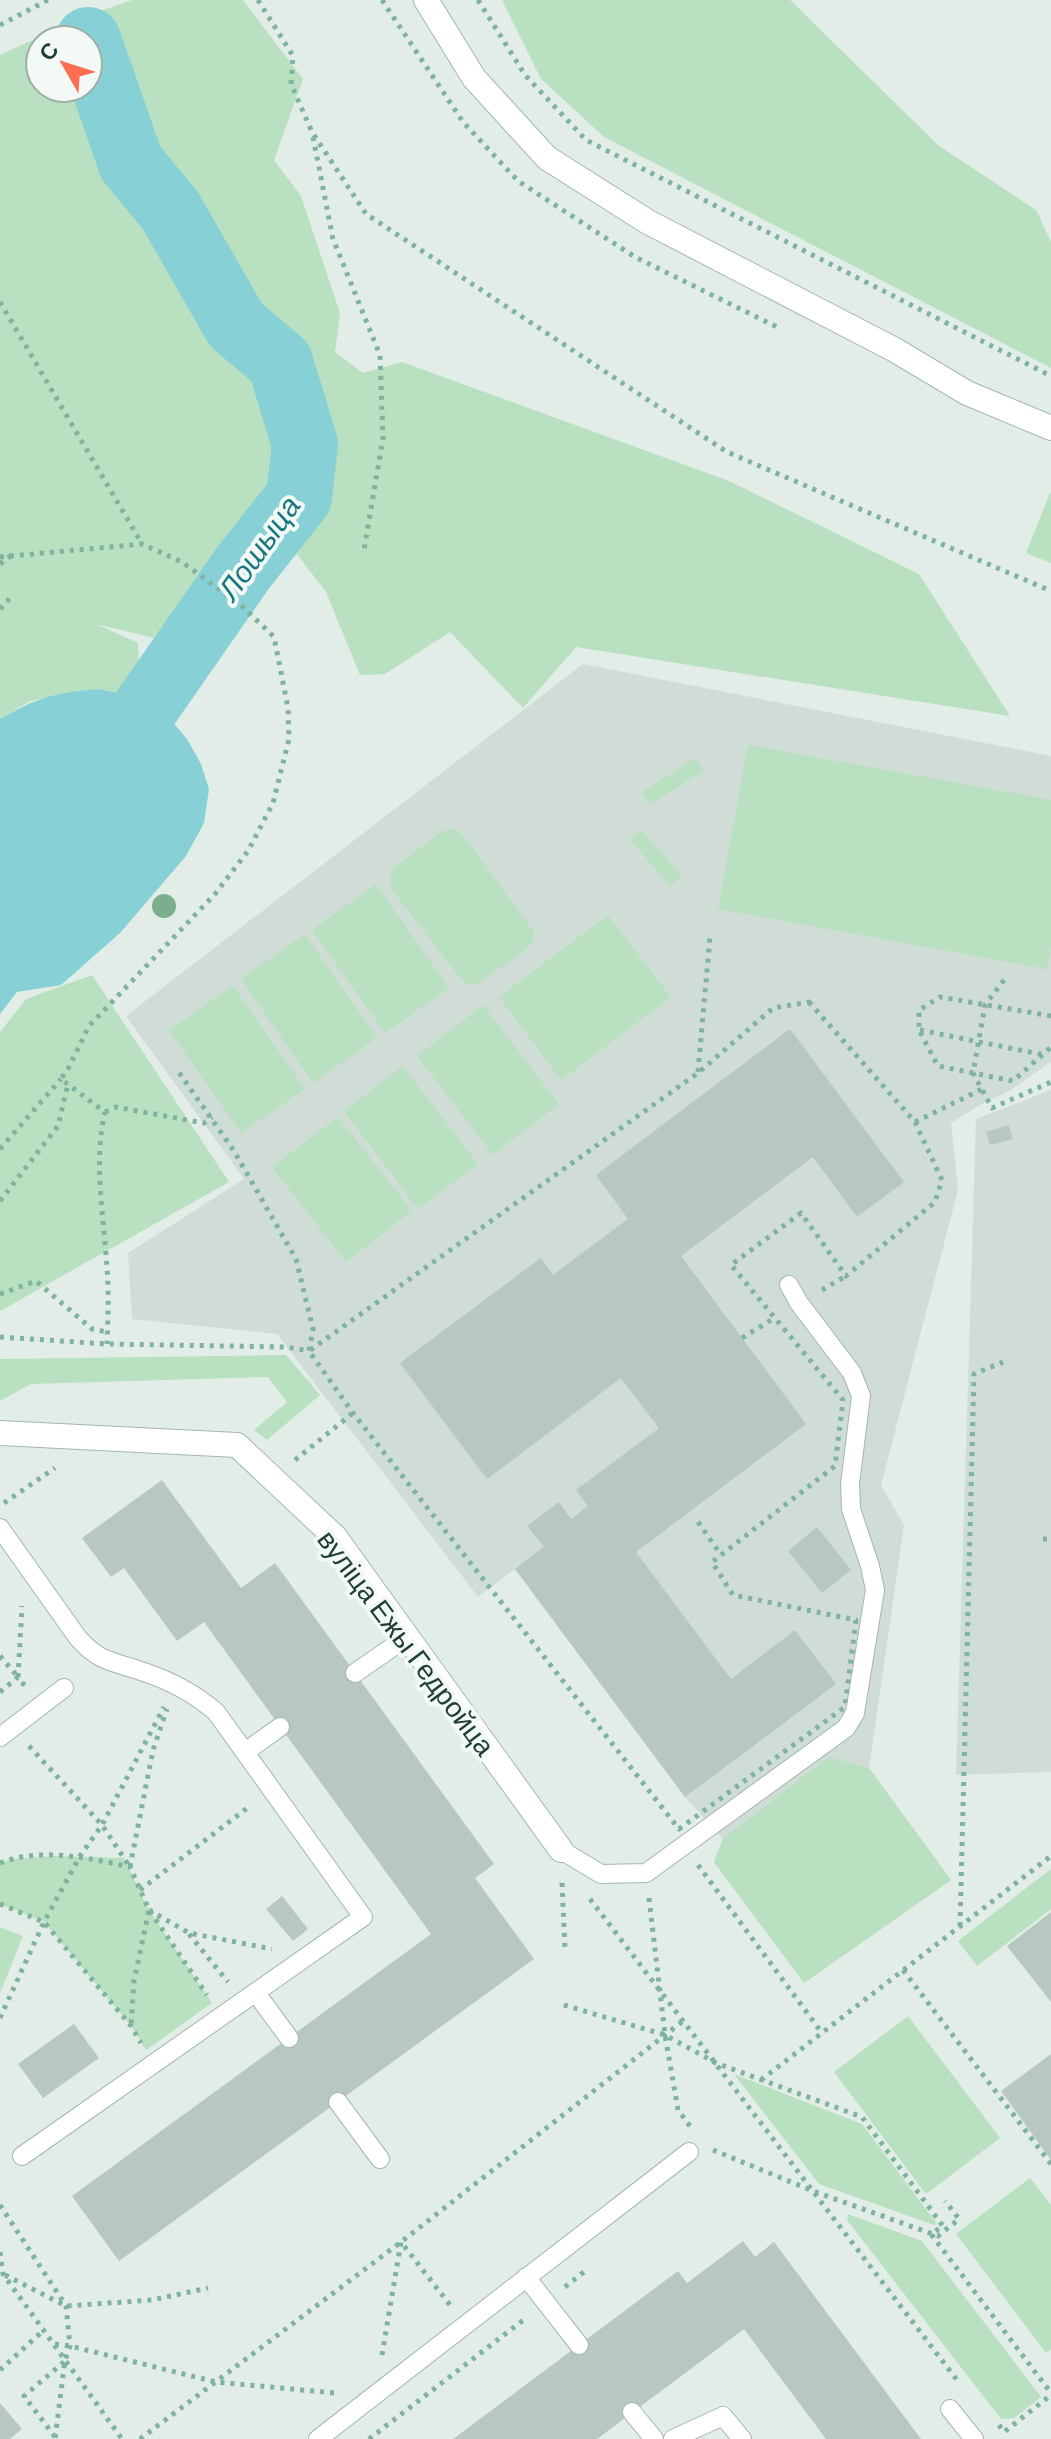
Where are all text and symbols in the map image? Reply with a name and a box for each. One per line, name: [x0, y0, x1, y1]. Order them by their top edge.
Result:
north arrow: [24, 24, 104, 104]
text: С: [33, 36, 63, 65]
water label: Лошыца: [208, 488, 307, 607]
street label: вуліца Ежы Гедройца: [311, 1523, 503, 1762]

